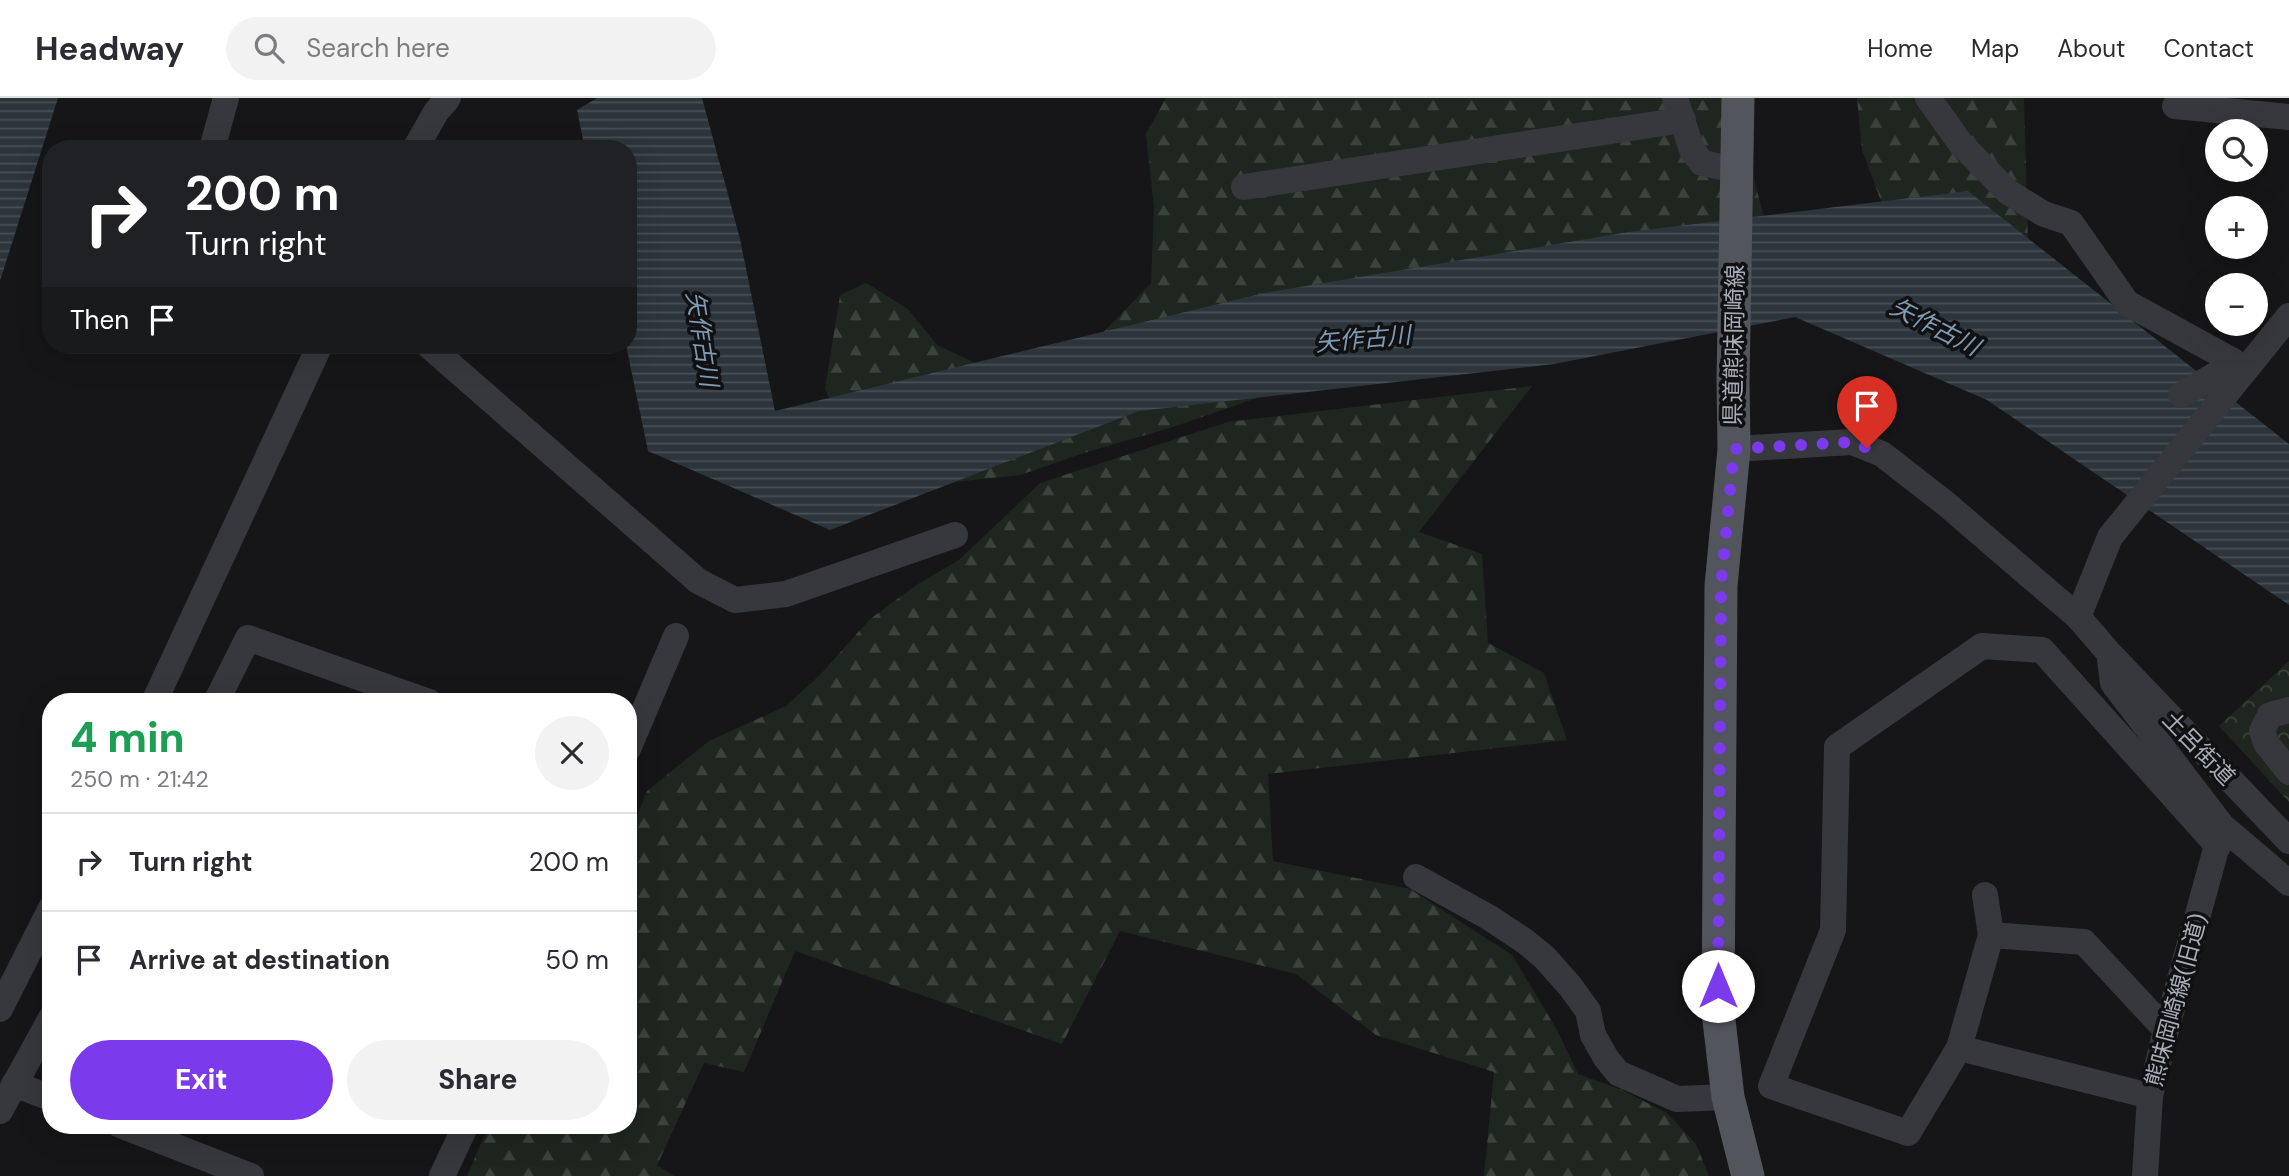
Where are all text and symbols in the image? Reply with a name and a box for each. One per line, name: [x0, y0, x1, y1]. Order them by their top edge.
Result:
search box: [226, 17, 716, 80]
text: Headway: [35, 27, 184, 70]
icon: search: [250, 29, 288, 67]
text: Search here: [306, 31, 450, 65]
text: Home: [1867, 33, 1933, 64]
text: Map: [1971, 33, 2019, 64]
text: About: [2057, 33, 2126, 64]
text: Contact: [2164, 33, 2254, 64]
map controls: [2205, 119, 2268, 336]
button: search: [2205, 119, 2268, 182]
text: 200 m: [185, 161, 340, 225]
icon: right: [70, 168, 161, 259]
button: +: [2205, 196, 2268, 259]
text: Turn right: [185, 223, 327, 265]
street label: 県道熊味岡崎線: [1718, 264, 1750, 426]
button: −: [2205, 273, 2268, 336]
water label: 矢作古川: [680, 289, 726, 392]
water label: 矢作古川: [1885, 291, 1988, 364]
icon: arrive: [143, 301, 181, 339]
text: Then: [70, 303, 129, 337]
water label: 矢作古川: [1314, 319, 1415, 358]
pin: [1837, 376, 1897, 448]
icon: arrive: [1848, 387, 1886, 425]
street label: 土呂街道: [2156, 704, 2242, 792]
text: 4 min: [70, 710, 185, 765]
button: close: [535, 716, 609, 790]
text: 250 m · 21:42: [70, 764, 209, 794]
icon: right: [70, 843, 108, 881]
text: Turn right: [129, 845, 253, 879]
text: 200 m: [529, 845, 609, 879]
street label: 熊味岡崎線(旧道): [2138, 910, 2214, 1090]
icon: arrive: [70, 941, 108, 979]
text: Arrive at destination: [129, 943, 390, 977]
text: 50 m: [545, 943, 609, 977]
position arrow: [1681, 949, 1755, 1023]
button: Exit: [70, 1040, 333, 1120]
button: Share: [347, 1040, 609, 1120]

